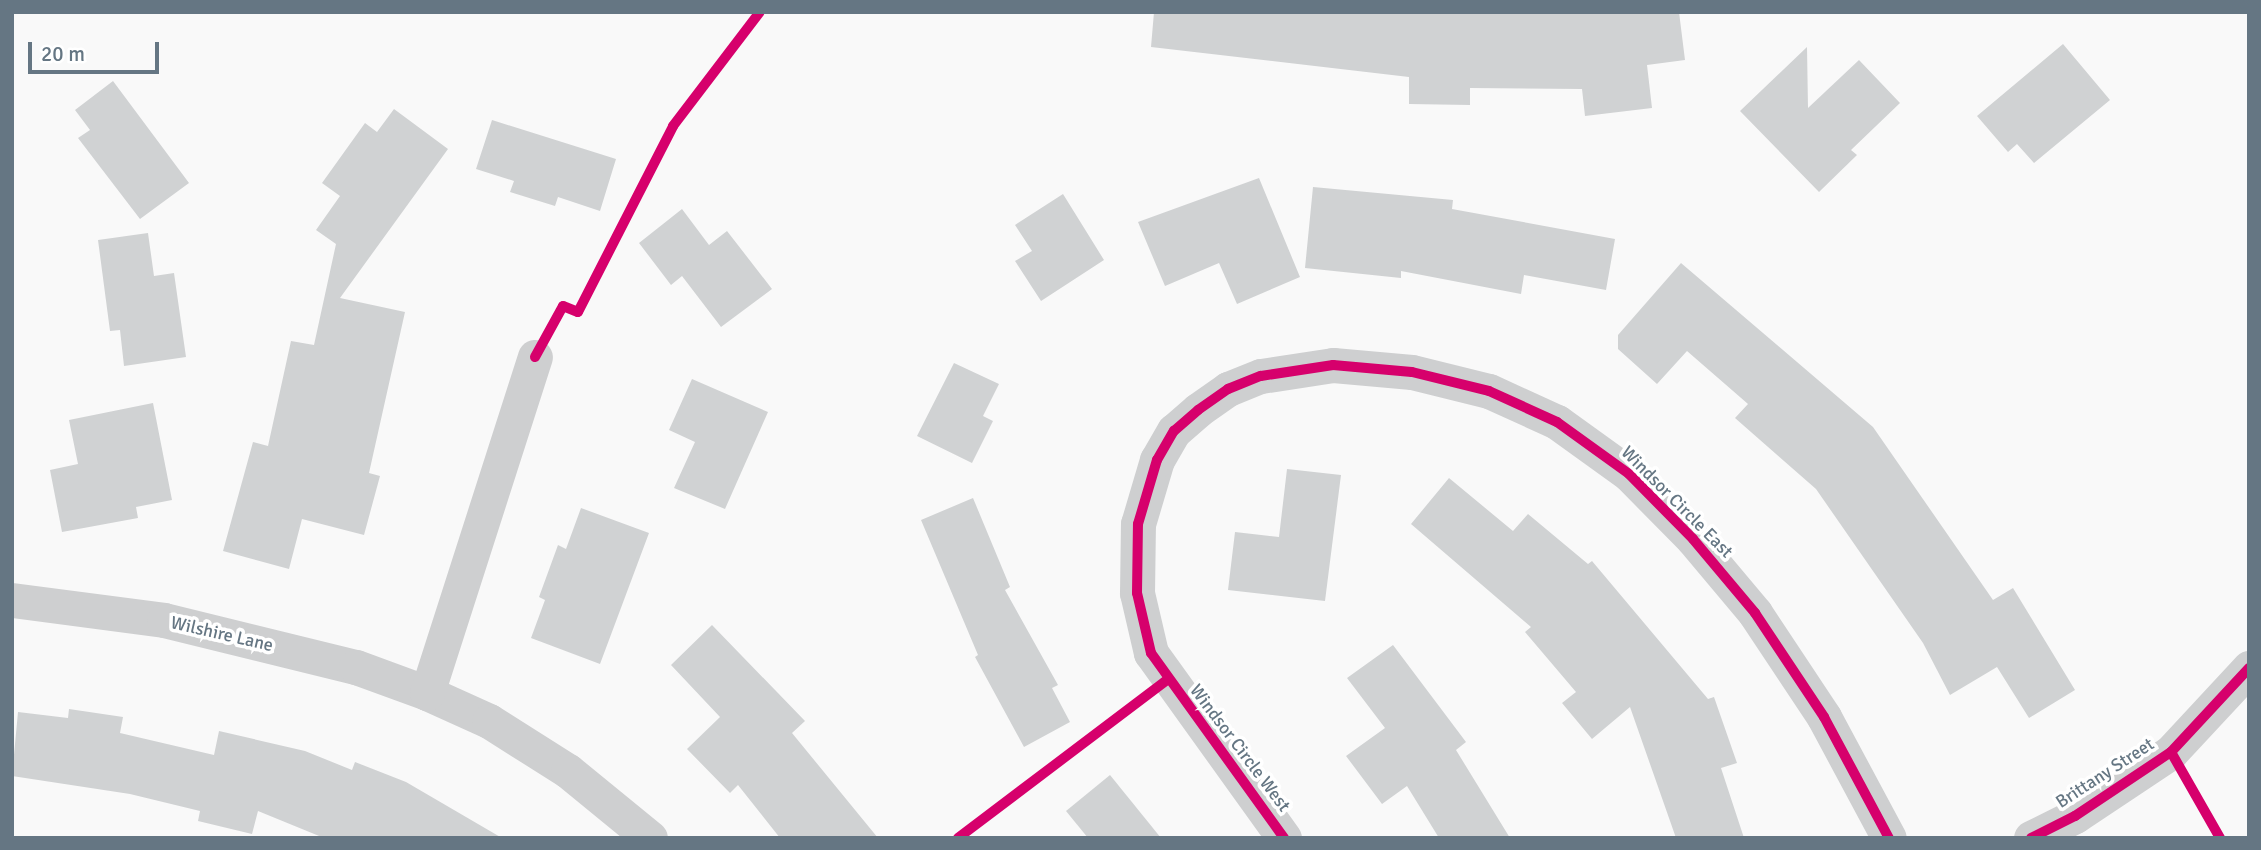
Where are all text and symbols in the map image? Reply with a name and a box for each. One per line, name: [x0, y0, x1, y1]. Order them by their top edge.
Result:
scale bar: [32, 28, 163, 72]
text: 20 m: [41, 41, 85, 67]
street label: Windsor Circle East: [1617, 442, 1737, 562]
street label: Wilshire Lane: [169, 612, 275, 656]
street label: Windsor Circle West: [1185, 680, 1295, 816]
street label: Brittany Street: [2052, 733, 2158, 813]

